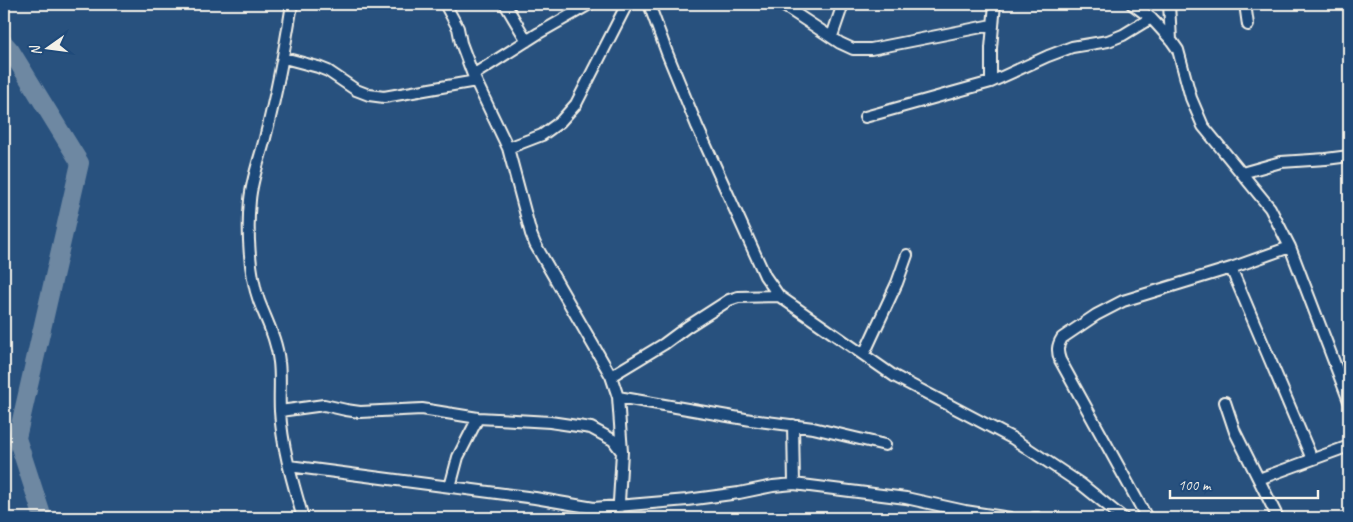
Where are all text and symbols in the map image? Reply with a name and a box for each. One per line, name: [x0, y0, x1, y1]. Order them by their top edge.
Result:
north arrow: [22, 22, 72, 72]
text: N: [26, 43, 45, 57]
scale bar: [1170, 467, 1318, 499]
text: 100 m: [1178, 476, 1212, 495]

